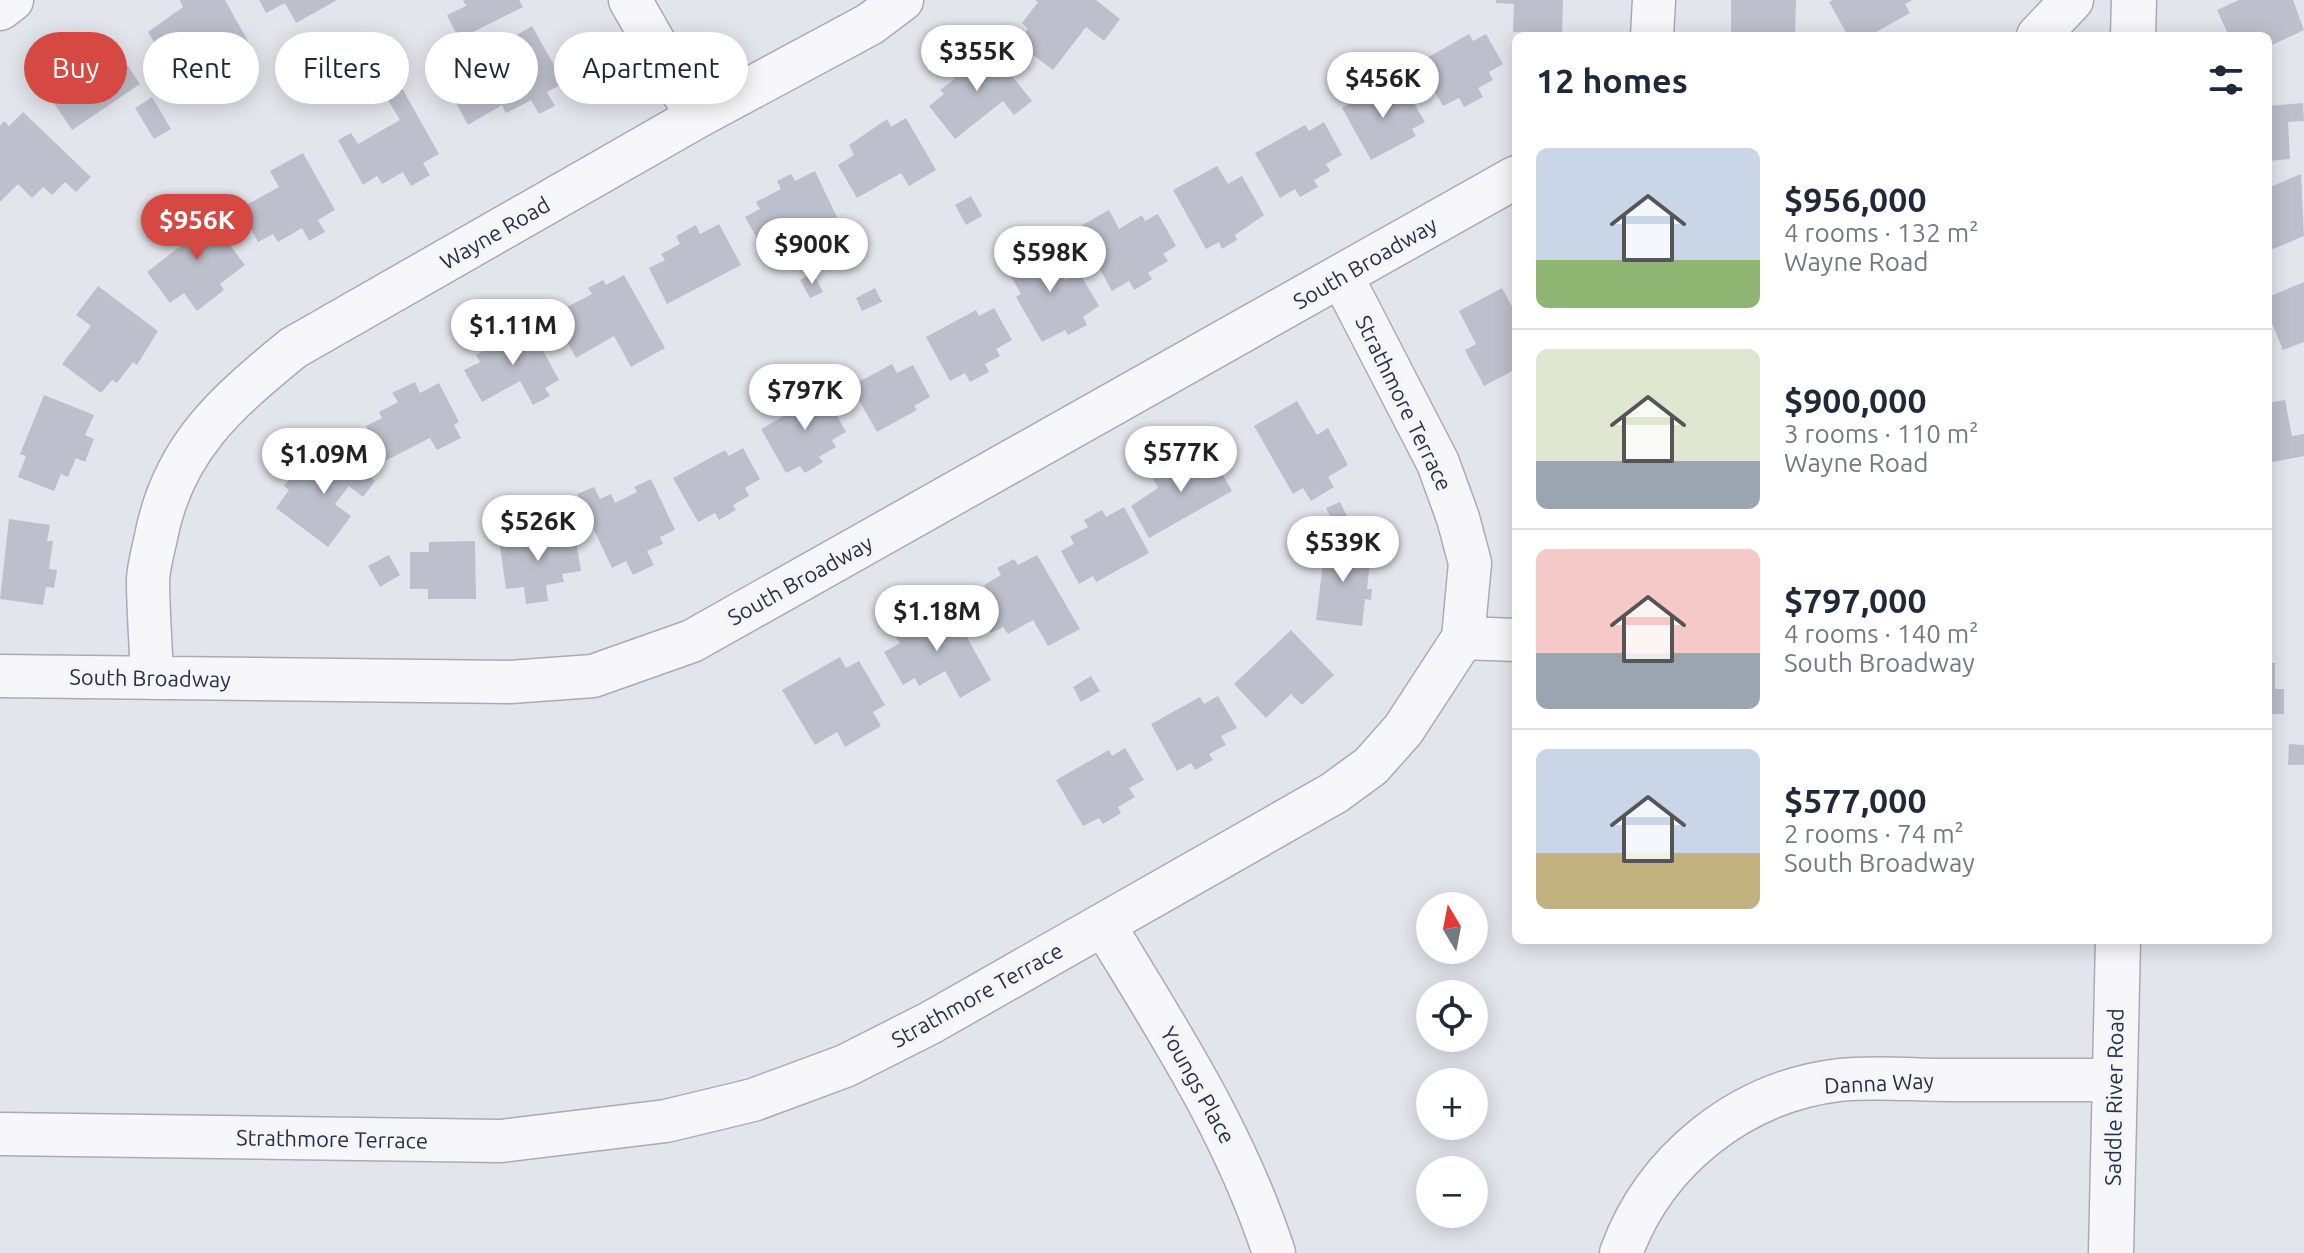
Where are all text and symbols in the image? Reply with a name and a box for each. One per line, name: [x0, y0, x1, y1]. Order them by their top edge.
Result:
pin: $355K: [921, 25, 1033, 93]
chip: Buy: [24, 32, 127, 104]
chip: Rent: [143, 32, 259, 104]
chip: Filters: [275, 32, 409, 104]
chip: New: [425, 32, 538, 104]
chip: Apartment: [554, 32, 748, 104]
text: $355K: [939, 36, 1015, 65]
pin: $456K: [1327, 52, 1439, 120]
icon: filters: [2204, 58, 2248, 102]
text: 12 homes: [1536, 61, 1688, 99]
text: $456K: [1345, 63, 1421, 92]
icon: home: [1600, 180, 1696, 276]
text: $956,000: [1784, 180, 1927, 218]
street label: Wayne Road: [436, 191, 554, 274]
pin: $956K: [141, 194, 253, 262]
text: $956K: [159, 205, 235, 234]
street label: South Broadway: [1289, 211, 1441, 314]
pin: $900K: [756, 218, 868, 286]
text: 4 rooms · 132 m²: [1784, 218, 1979, 247]
pin: $598K: [994, 226, 1106, 294]
text: $900K: [774, 229, 850, 258]
text: $598K: [1012, 237, 1088, 266]
text: Wayne Road: [1784, 247, 1928, 276]
pin: $1.11M: [448, 299, 578, 367]
text: $1.11M: [469, 310, 557, 339]
street label: Strathmore Terrace: [1351, 311, 1458, 495]
pin: $797K: [749, 364, 861, 432]
text: $797K: [767, 375, 843, 404]
icon: home: [1600, 381, 1696, 477]
text: $900,000: [1784, 381, 1927, 419]
text: 3 rooms · 110 m²: [1784, 419, 1979, 448]
pin: $577K: [1125, 426, 1237, 494]
pin: $1.09M: [259, 428, 389, 496]
text: $577K: [1143, 437, 1219, 466]
text: $1.09M: [280, 439, 368, 468]
text: Wayne Road: [1784, 448, 1928, 477]
pin: $526K: [482, 495, 594, 563]
text: $526K: [500, 506, 576, 535]
pin: $539K: [1287, 516, 1399, 584]
text: $539K: [1305, 527, 1381, 556]
street label: South Broadway: [723, 529, 877, 630]
icon: home: [1600, 581, 1696, 677]
text: $797,000: [1784, 581, 1927, 619]
pin: $1.18M: [872, 585, 1002, 653]
text: $1.18M: [893, 596, 981, 625]
text: 4 rooms · 140 m²: [1784, 619, 1979, 648]
text: South Broadway: [1784, 648, 1975, 677]
street label: South Broadway: [69, 664, 231, 691]
icon: home: [1600, 781, 1696, 877]
text: $577,000: [1784, 781, 1927, 819]
text: 2 rooms · 74 m²: [1784, 819, 1964, 848]
text: South Broadway: [1784, 848, 1975, 877]
north arrow: [1416, 892, 1488, 964]
map controls: [1416, 892, 1488, 1228]
street label: Strathmore Terrace: [887, 937, 1067, 1052]
button: locate: [1416, 980, 1488, 1052]
street label: Saddle River Road: [2099, 1008, 2128, 1186]
street label: Youngs Place: [1156, 1022, 1241, 1147]
street label: Danna Way: [1823, 1067, 1935, 1098]
button: +: [1416, 1068, 1488, 1140]
street label: Strathmore Terrace: [236, 1124, 428, 1153]
button: −: [1416, 1156, 1488, 1228]

